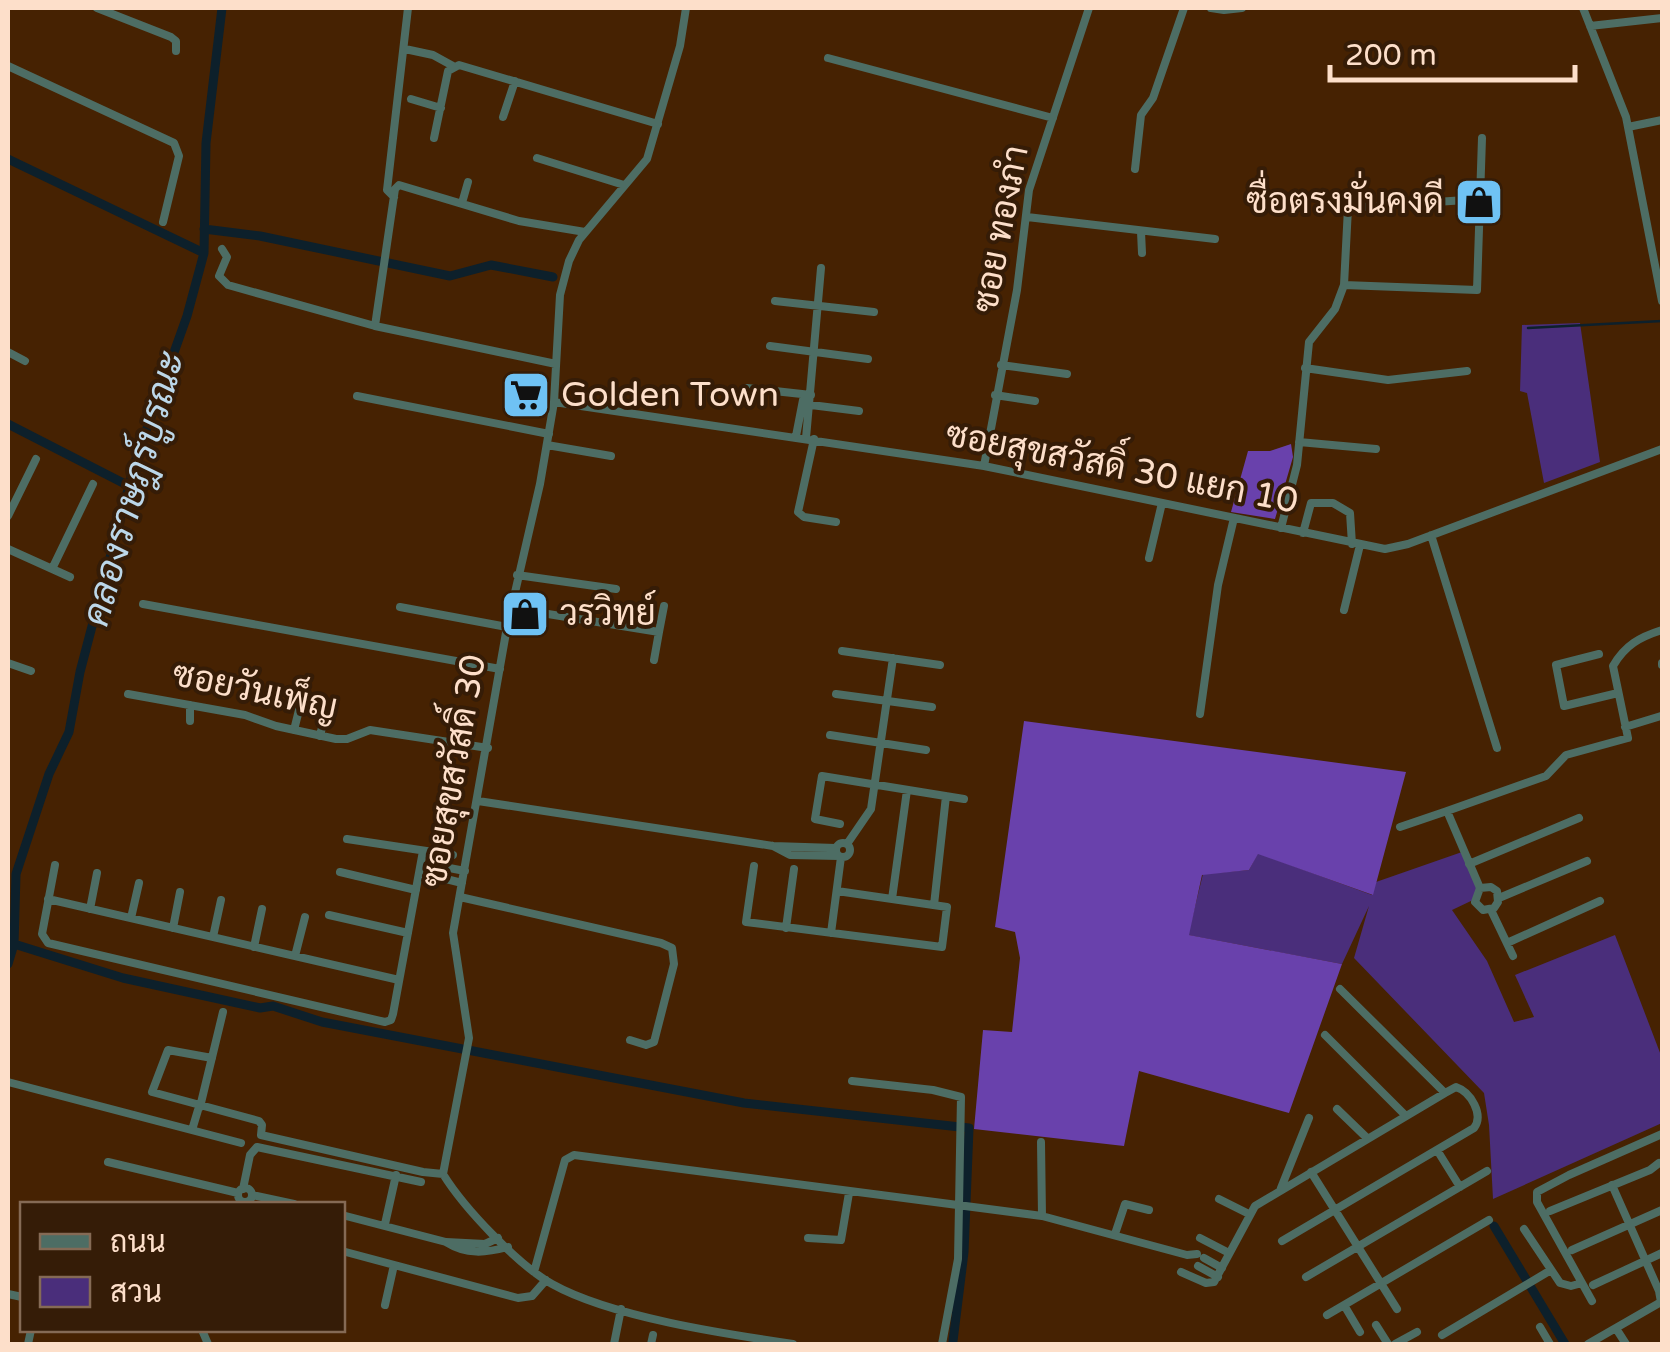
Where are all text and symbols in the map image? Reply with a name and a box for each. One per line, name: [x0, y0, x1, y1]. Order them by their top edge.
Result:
scale bar: [1330, 20, 1575, 82]
text: 200 m: [1345, 37, 1437, 74]
street label: ซอย ทองภํา: [964, 142, 1038, 316]
place label: ซื่อตรงมั่นคงดี: [1246, 170, 1444, 223]
shop icon: ซื่อตรงมั่นคงดี: [1453, 176, 1505, 228]
water label: คลองราษฎร์บูรณะ: [71, 345, 196, 632]
supermarket icon: Golden Town: [500, 369, 552, 421]
place label: Golden Town: [561, 374, 779, 416]
street label: ซอยสุขสวัสดิ์ 30 แยก 10: [942, 402, 1304, 525]
shop icon: วรวิทย์: [499, 588, 551, 640]
place label: วรวิทย์: [560, 590, 656, 635]
street label: ซอยวันเพ็ญ: [169, 648, 342, 729]
street label: ซอยสุขสวัสดิ์ 30: [402, 649, 497, 891]
legend: [20, 1202, 345, 1332]
text: ถนน: [110, 1224, 166, 1261]
text: สวน: [110, 1274, 162, 1311]

